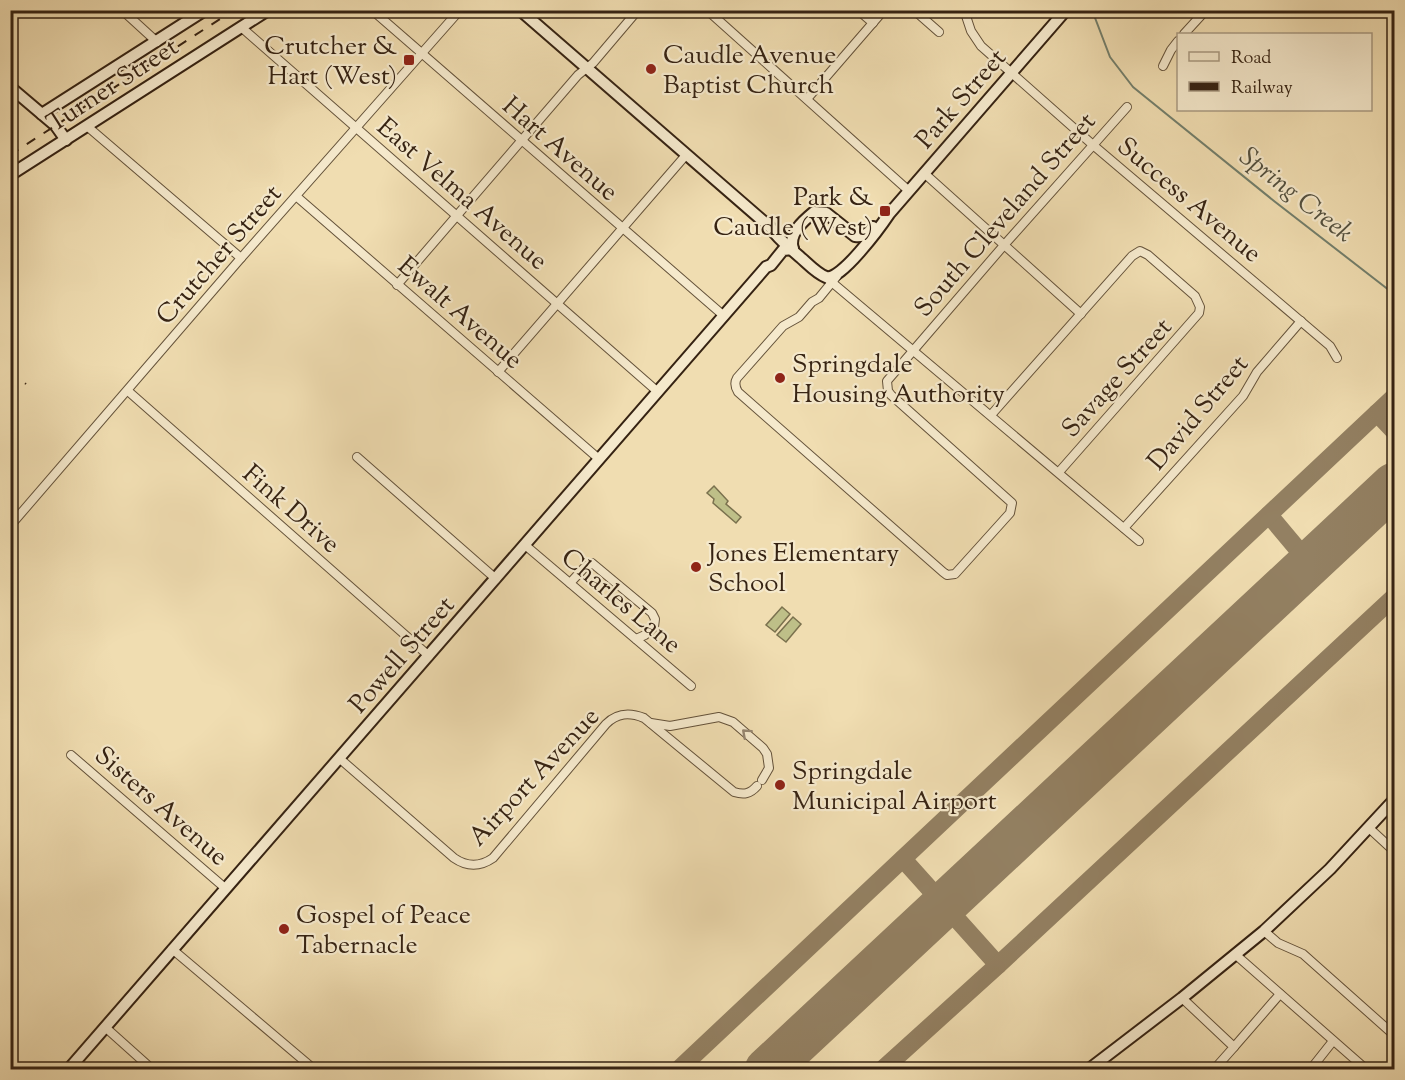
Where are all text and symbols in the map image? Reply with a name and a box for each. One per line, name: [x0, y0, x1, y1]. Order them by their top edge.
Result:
place label: Crutcher & Hart (West): [264, 29, 397, 96]
street label: Turner Street: [40, 30, 187, 143]
legend: [1177, 33, 1372, 111]
place label: Caudle Avenue Baptist Church: [663, 38, 836, 105]
street label: Park Street: [908, 41, 1016, 158]
text: Road: [1231, 46, 1271, 72]
marker: Crutcher & Hart (West): [402, 53, 416, 67]
marker: Caudle Avenue Baptist Church: [644, 62, 658, 76]
text: Railway: [1231, 76, 1293, 102]
street label: Hart Avenue: [493, 89, 626, 211]
street label: South Cleveland Street: [906, 105, 1105, 326]
street label: East Velma Avenue: [368, 110, 555, 280]
street label: Success Avenue: [1108, 129, 1269, 273]
water label: Spring Creek: [1230, 139, 1361, 253]
street label: Crutcher Street: [148, 177, 291, 334]
place label: Park & Caudle (West): [713, 180, 873, 247]
marker: Park & Caudle (West): [878, 204, 892, 218]
street label: Ewalt Avenue: [389, 249, 530, 379]
street label: Savage Street: [1054, 311, 1182, 447]
place label: Springdale Housing Authority: [792, 347, 1005, 414]
street label: David Street: [1140, 348, 1258, 479]
marker: Springdale Housing Authority: [773, 371, 787, 385]
street label: Fink Drive: [233, 457, 347, 563]
place label: Jones Elementary School: [706, 536, 899, 603]
street label: Charles Lane: [552, 540, 689, 663]
marker: Jones Elementary School: [689, 560, 703, 574]
street label: Powell Street: [341, 589, 464, 722]
street label: Airport Avenue: [461, 700, 609, 855]
one-way arrow: [742, 729, 753, 740]
street label: Sisters Avenue: [85, 738, 235, 875]
place label: Springdale Municipal Airport: [792, 754, 997, 821]
marker: Springdale Municipal Airport: [773, 778, 787, 792]
place label: Gospel of Peace Tabernacle: [296, 898, 471, 965]
marker: Gospel of Peace Tabernacle: [277, 922, 291, 936]

